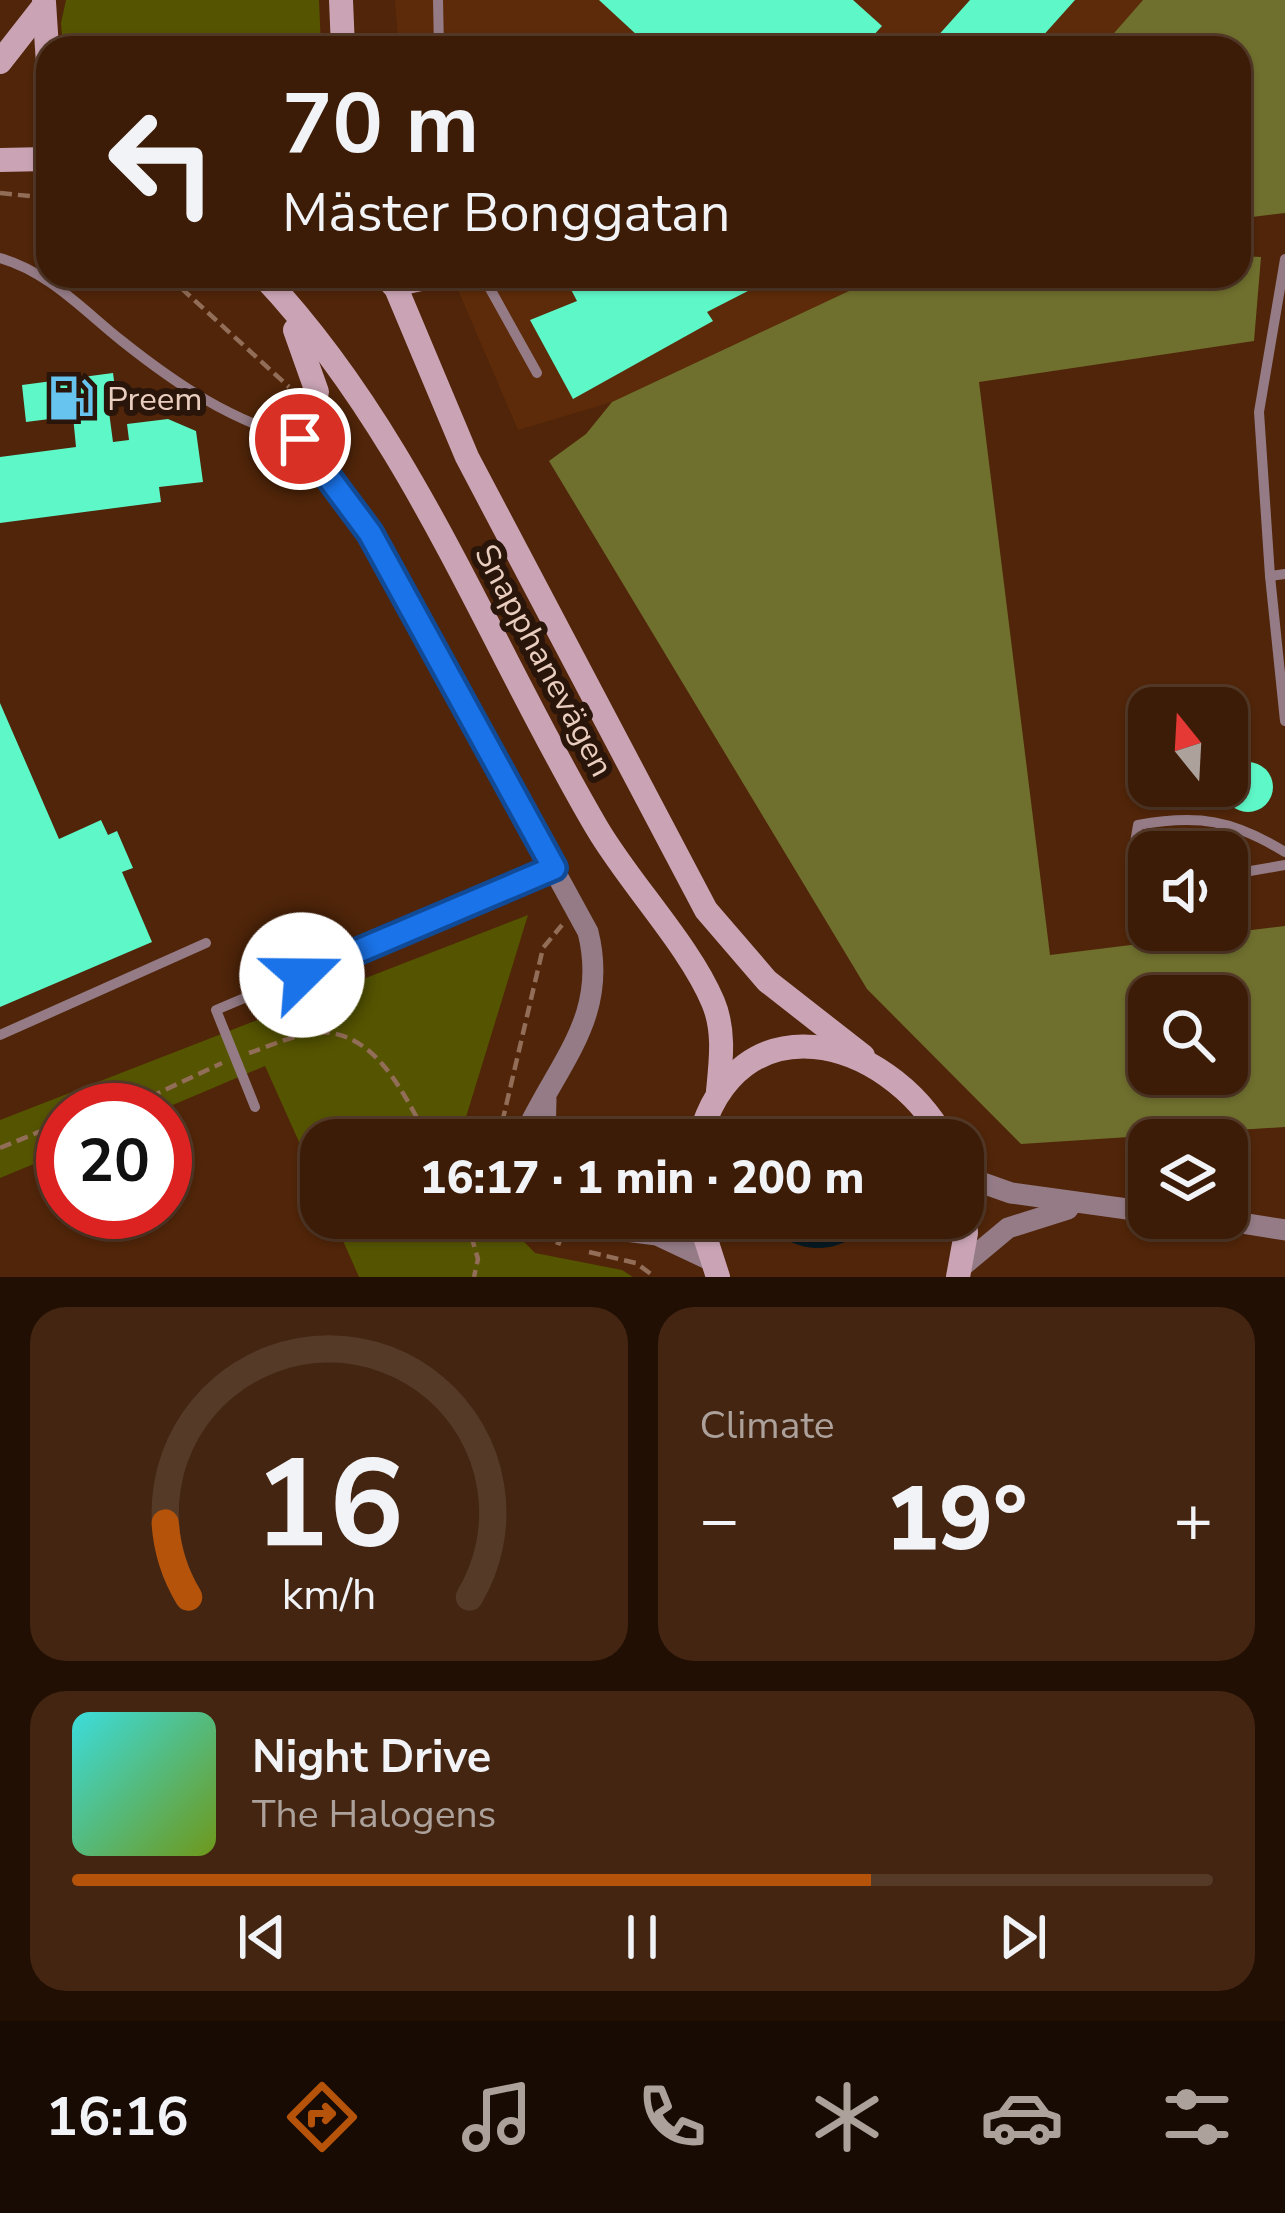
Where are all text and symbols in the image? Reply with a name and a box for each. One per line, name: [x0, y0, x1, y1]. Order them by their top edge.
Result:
text: 70 m: [282, 67, 479, 182]
icon: left: [84, 84, 240, 240]
text: Mäster Bonggatan: [282, 176, 730, 250]
fuel station icon: Preem: [46, 373, 96, 423]
place label: Preem: [107, 377, 203, 422]
pin: [249, 388, 351, 490]
icon: arrive: [267, 406, 333, 472]
street label: Snapphanevägen: [463, 537, 624, 785]
north arrow: [1128, 687, 1248, 807]
map controls: [1128, 687, 1248, 1239]
button: sound: [1128, 831, 1248, 951]
position arrow: [239, 912, 365, 1038]
button: search: [1128, 975, 1248, 1095]
speed limit sign: 20: [36, 1083, 192, 1239]
button: layers: [1128, 1119, 1248, 1239]
text: 16:17 · 1 min · 200 m: [419, 1148, 865, 1209]
text: Climate: [700, 1399, 835, 1452]
text: 16: [254, 1420, 404, 1590]
text: 19°: [885, 1458, 1028, 1581]
text: −: [700, 1475, 739, 1565]
text: +: [1173, 1475, 1213, 1565]
text: km/h: [281, 1566, 376, 1624]
text: Night Drive: [252, 1727, 491, 1788]
text: The Halogens: [252, 1788, 496, 1841]
icon: previous: [229, 1904, 295, 1970]
icon: pause: [609, 1904, 675, 1970]
icon: next: [990, 1904, 1056, 1970]
icon: directions: [280, 2075, 364, 2159]
icon: music: [455, 2075, 539, 2159]
icon: phone: [630, 2075, 714, 2159]
icon: climate: [805, 2075, 889, 2159]
icon: car: [980, 2075, 1064, 2159]
icon: filters: [1155, 2075, 1239, 2159]
text: 16:16: [46, 2080, 189, 2154]

